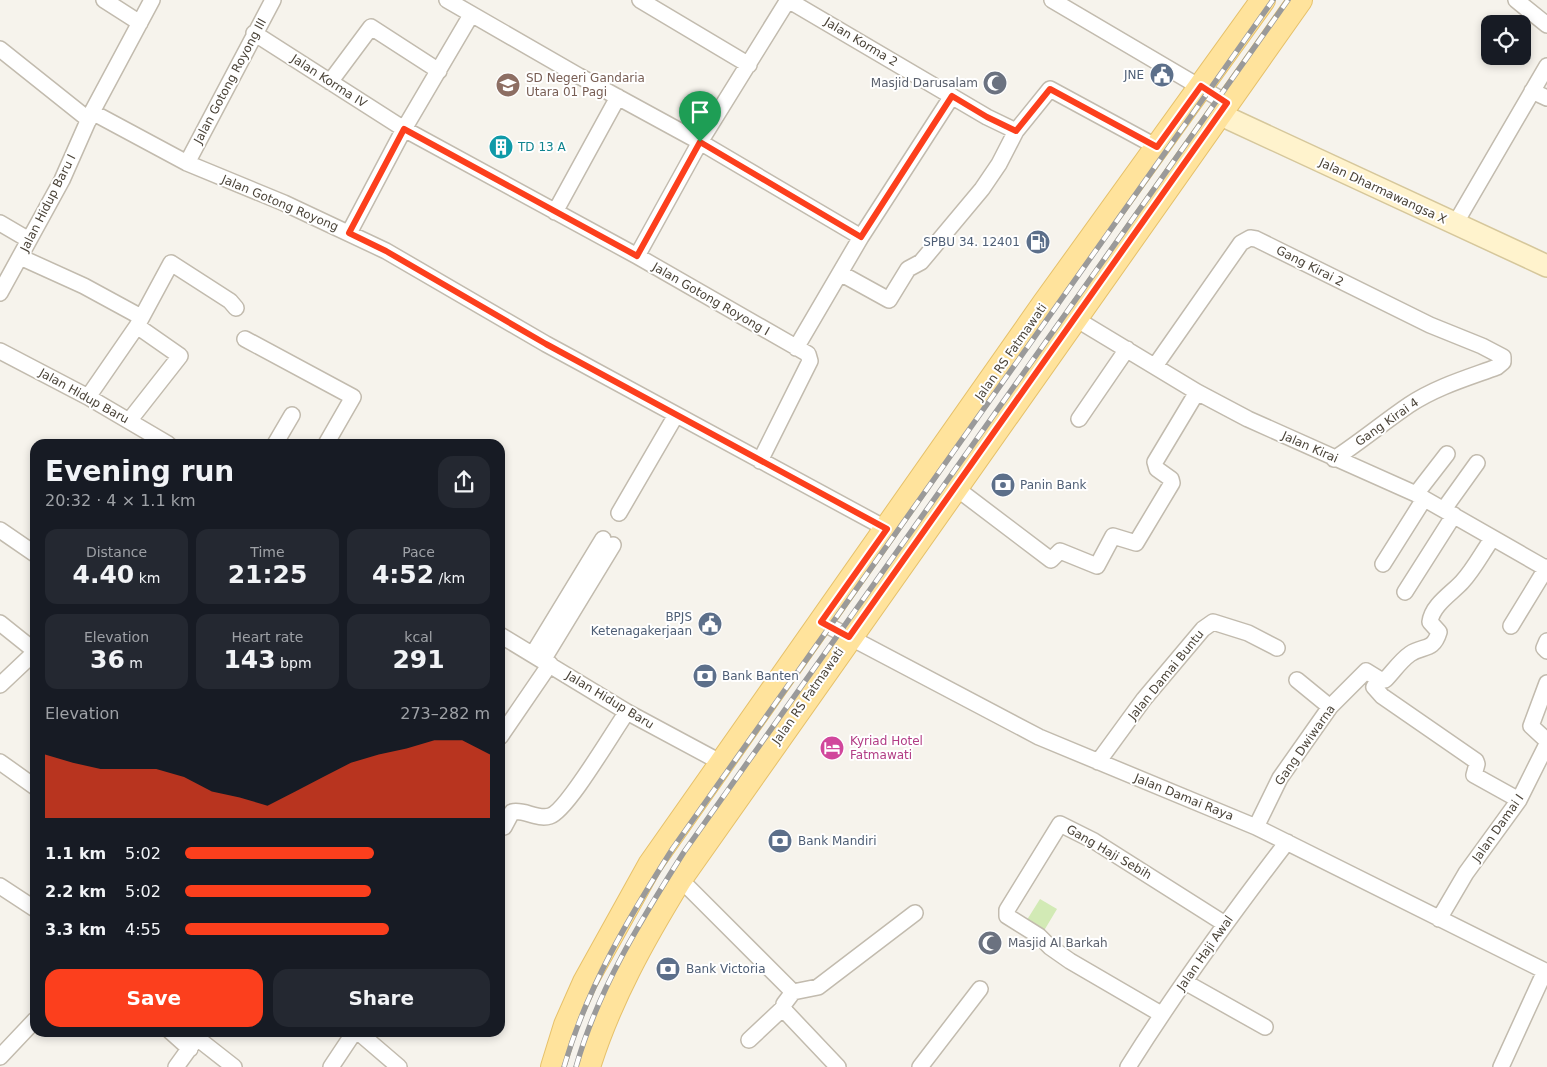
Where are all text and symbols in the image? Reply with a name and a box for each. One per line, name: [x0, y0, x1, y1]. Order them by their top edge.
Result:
street label: Jalan Korma 2: [821, 14, 900, 69]
map controls: [1481, 15, 1531, 65]
button: locate: [1481, 15, 1531, 65]
street label: Jalan Gotong Royong III: [190, 16, 269, 147]
street label: Jalan Korma IV: [288, 51, 370, 111]
public building icon: JNE: [1149, 62, 1175, 88]
place label: JNE: [1123, 68, 1144, 82]
mosque icon: Masjid Darusalam: [982, 70, 1008, 96]
place label: SD Negeri Gandaria Utara 01 Pagi: [526, 71, 645, 99]
school or university icon: SD Negeri Gandaria Utara 01 Pagi: [495, 72, 521, 98]
place label: Masjid Darusalam: [871, 76, 978, 90]
pin: [679, 91, 721, 142]
icon: arrive: [686, 98, 714, 126]
building icon: TD 13 A: [488, 134, 514, 160]
place label: TD 13 A: [517, 140, 566, 154]
street label: Jalan Hidup Baru I: [17, 152, 79, 255]
street label: Jalan Dharmawangsa X: [1316, 155, 1449, 227]
street label: Jalan Gotong Royong: [219, 172, 341, 234]
fuel station icon: SPBU 34. 12401: [1025, 229, 1051, 255]
place label: SPBU 34. 12401: [923, 235, 1020, 249]
street label: Gang Kirai 2: [1274, 243, 1346, 289]
street label: Jalan Gotong Royong I: [649, 259, 772, 338]
street label: Jalan RS Fatmawati: [972, 301, 1050, 404]
street label: Jalan Hidup Baru: [36, 365, 131, 426]
street label: Gang Kirai 4: [1353, 395, 1421, 449]
street label: Jalan Kirai: [1279, 428, 1340, 466]
text: Evening run: [45, 455, 234, 488]
button: share: [438, 456, 490, 508]
bank icon: Panin Bank: [990, 472, 1016, 498]
place label: Panin Bank: [1020, 478, 1087, 492]
text: 20:32 · 4 × 1.1 km: [45, 491, 196, 510]
text: Distance: [86, 544, 147, 560]
text: Time: [250, 544, 285, 560]
text: Pace: [402, 544, 435, 560]
text: 4.40: [73, 560, 134, 589]
text: 21:25: [228, 560, 307, 589]
text: 4:52: [372, 560, 434, 589]
text: km: [134, 570, 160, 586]
text: /km: [434, 570, 465, 586]
place label: BPJS Ketenagakerjaan: [591, 610, 692, 638]
public building icon: BPJS Ketenagakerjaan: [697, 611, 723, 637]
street label: Jalan Damai Buntu: [1125, 627, 1207, 724]
text: Elevation: [84, 629, 149, 645]
text: Heart rate: [232, 629, 303, 645]
text: kcal: [404, 629, 433, 645]
text: 36: [90, 645, 125, 674]
text: 143: [223, 645, 276, 674]
text: 291: [392, 645, 445, 674]
street label: Jalan RS Fatmawati: [769, 645, 847, 748]
text: m: [125, 655, 143, 671]
text: bpm: [276, 655, 312, 671]
bank icon: Bank Banten: [692, 663, 718, 689]
street label: Jalan Hidup Baru: [563, 668, 657, 732]
place label: Bank Banten: [722, 669, 799, 683]
street label: Gang Dwiwarna: [1272, 702, 1338, 788]
text: Elevation: [45, 704, 119, 723]
text: 273–282 m: [400, 704, 490, 723]
place label: Kyriad Hotel Fatmawati: [850, 734, 923, 762]
hotel icon: Kyriad Hotel Fatmawati: [819, 735, 845, 761]
street label: Jalan Damai Raya: [1131, 770, 1236, 823]
street label: Jalan Damai I: [1469, 791, 1526, 865]
street label: Gang Haji Sebih: [1064, 822, 1154, 882]
bank icon: Bank Mandiri: [767, 828, 793, 854]
place label: Bank Mandiri: [798, 834, 877, 848]
text: 1.1 km: [45, 844, 106, 863]
text: 5:02: [125, 844, 161, 863]
text: 2.2 km: [45, 882, 106, 901]
text: 5:02: [125, 882, 161, 901]
street label: Jalan Haji Awal: [1173, 913, 1236, 994]
text: 3.3 km: [45, 920, 106, 939]
text: 4:55: [125, 920, 161, 939]
mosque icon: Masjid Al Barkah: [977, 930, 1003, 956]
place label: Masjid Al Barkah: [1008, 936, 1108, 950]
bank icon: Bank Victoria: [655, 956, 681, 982]
place label: Bank Victoria: [686, 962, 766, 976]
button: Save: [45, 969, 263, 1027]
button: Share: [273, 969, 490, 1027]

